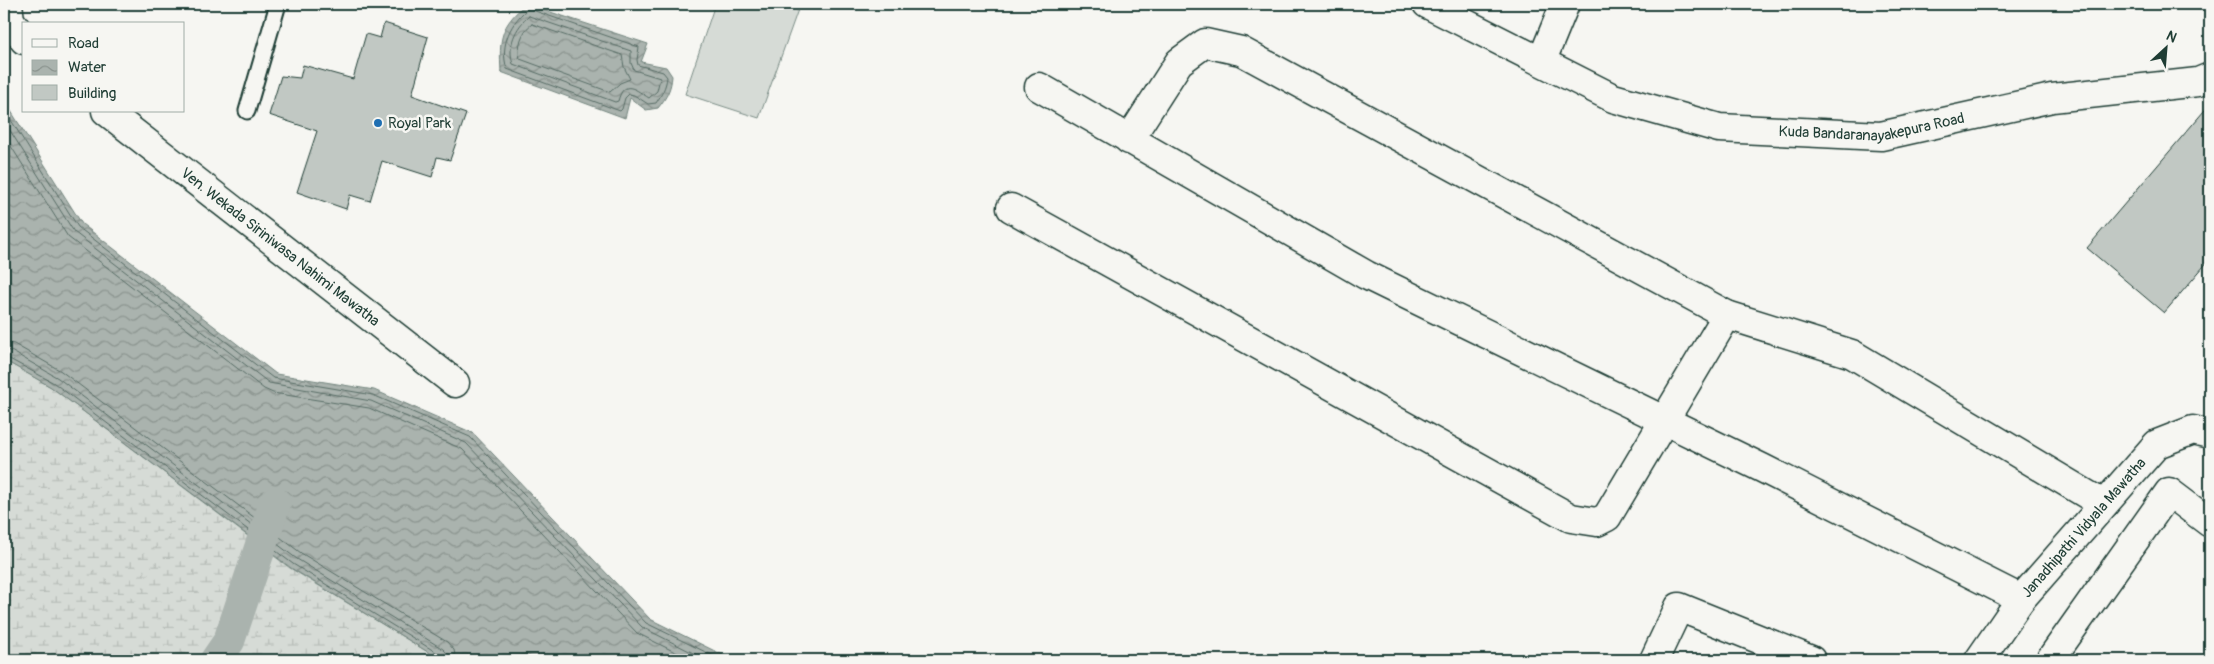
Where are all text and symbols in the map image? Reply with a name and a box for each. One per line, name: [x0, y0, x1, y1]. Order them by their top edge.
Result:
legend: [22, 22, 185, 112]
north arrow: [2142, 22, 2192, 72]
text: N: [2163, 27, 2179, 46]
text: Road: [68, 34, 99, 53]
text: Water: [68, 58, 107, 77]
text: Building: [68, 84, 116, 103]
street label: Kuda Bandaranayakepura Road: [1778, 108, 1966, 146]
place label: Royal Park: [388, 114, 452, 133]
marker: Royal Park: [372, 117, 384, 129]
street label: Ven. Wekada Siriniwasa Nahimi Mawatha: [177, 163, 384, 330]
street label: Janadhipathi Vidyala Mawatha: [2017, 454, 2150, 602]

